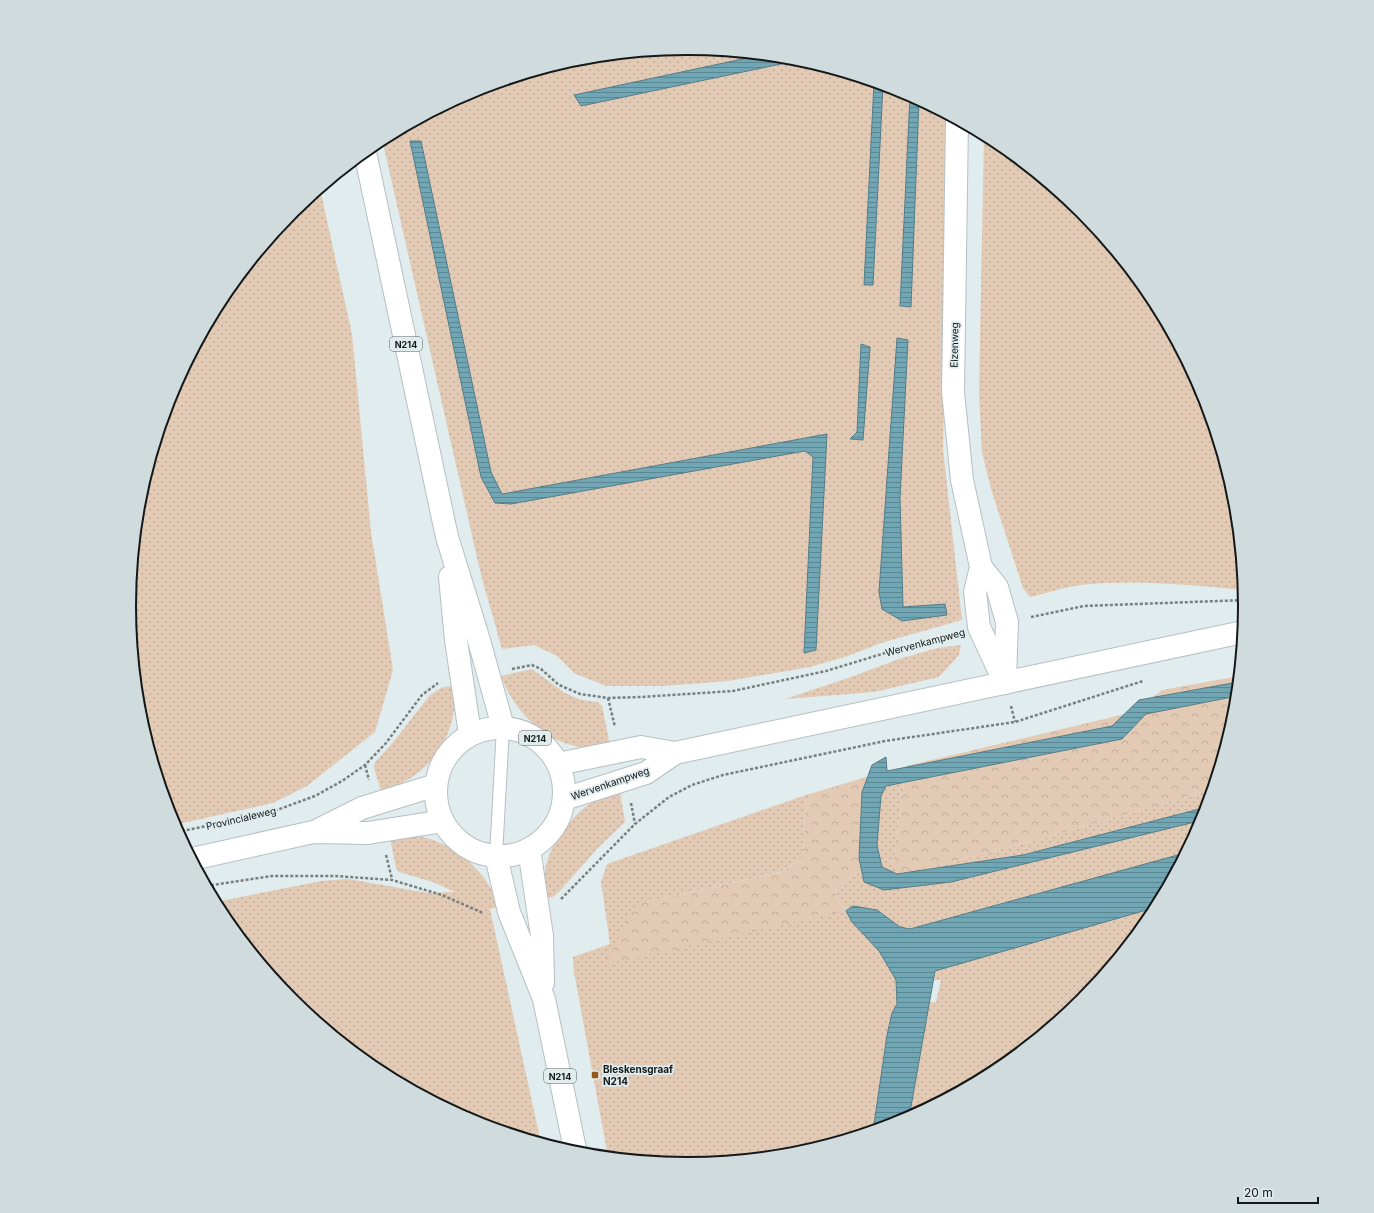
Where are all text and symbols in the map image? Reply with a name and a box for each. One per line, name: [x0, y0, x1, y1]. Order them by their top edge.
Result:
street label: Elzenweg: [948, 322, 960, 368]
road number: N214: [390, 337, 422, 351]
street label: Wervenkampweg: [884, 626, 966, 658]
road number: N214: [519, 731, 551, 745]
street label: Wervenkampweg: [569, 764, 651, 802]
street label: Provincialeweg: [205, 804, 277, 832]
place label: Bleskensgraaf N214: [603, 1063, 673, 1087]
road number: N214: [544, 1069, 576, 1083]
marker: Bleskensgraaf N214: [590, 1070, 600, 1080]
scale bar: [1238, 1179, 1318, 1205]
text: 20 m: [1244, 1185, 1273, 1200]

